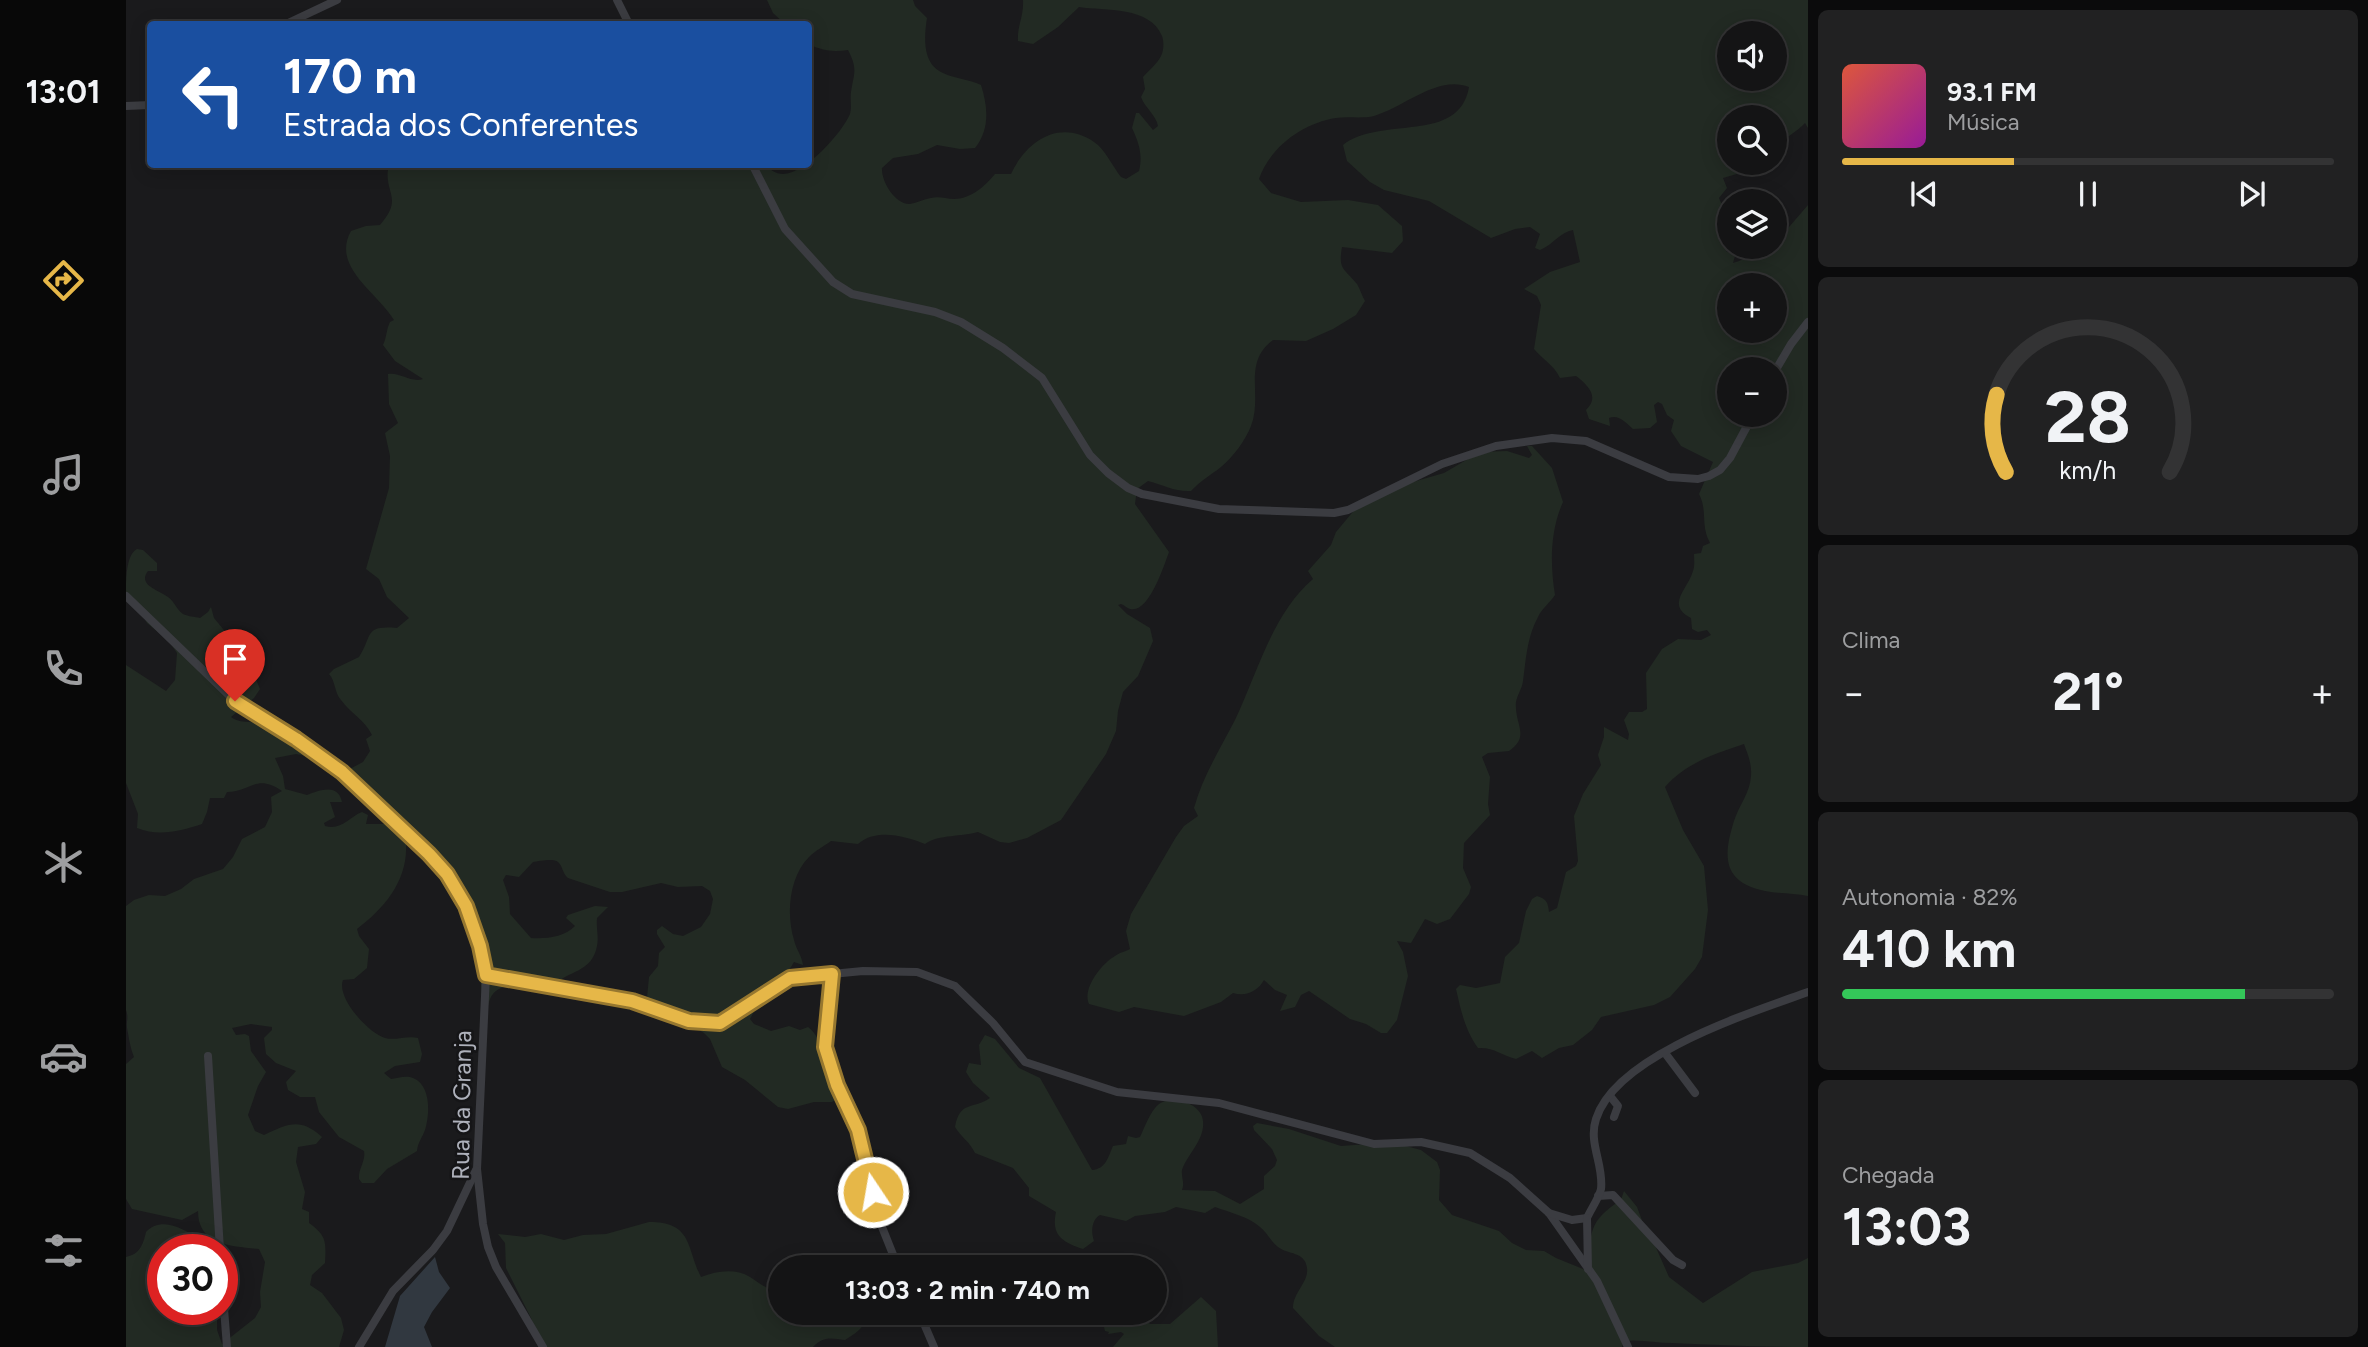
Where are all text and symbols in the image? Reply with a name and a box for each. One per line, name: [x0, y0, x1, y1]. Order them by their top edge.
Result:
map controls: [1717, 21, 1787, 427]
button: sound: [1717, 21, 1787, 91]
text: 170 m: [283, 46, 417, 105]
icon: left: [168, 49, 259, 140]
text: 13:01: [25, 73, 101, 111]
text: 93.1 FM: [1947, 76, 2037, 108]
button: search: [1717, 105, 1787, 175]
text: Estrada dos Conferentes: [283, 106, 638, 144]
text: Música: [1947, 108, 2020, 136]
icon: previous: [1905, 175, 1943, 213]
icon: pause: [2069, 175, 2107, 213]
icon: next: [2233, 175, 2271, 213]
button: layers: [1717, 189, 1787, 259]
icon: directions: [39, 256, 88, 305]
button: +: [1717, 273, 1787, 343]
button: −: [1717, 357, 1787, 427]
text: 28: [2045, 374, 2131, 461]
icon: music: [39, 450, 88, 499]
text: km/h: [2059, 455, 2117, 485]
text: Clima: [1842, 626, 1900, 654]
pin: [205, 629, 265, 701]
icon: arrive: [216, 640, 254, 678]
icon: phone: [39, 644, 88, 693]
text: 21°: [2052, 661, 2124, 723]
text: −: [1842, 670, 1866, 716]
text: +: [2310, 670, 2334, 716]
icon: climate: [39, 838, 88, 887]
text: Autonomia · 82%: [1842, 883, 2017, 911]
text: 410 km: [1842, 918, 2016, 980]
street label: Rua da Granja: [446, 1030, 477, 1180]
icon: car: [39, 1032, 88, 1081]
position arrow: [836, 1155, 910, 1229]
text: Chegada: [1842, 1161, 1934, 1189]
text: 13:03: [1842, 1196, 1971, 1258]
icon: filters: [39, 1226, 88, 1275]
speed limit sign: 30: [147, 1234, 238, 1325]
text: 13:03 · 2 min · 740 m: [845, 1274, 1090, 1306]

